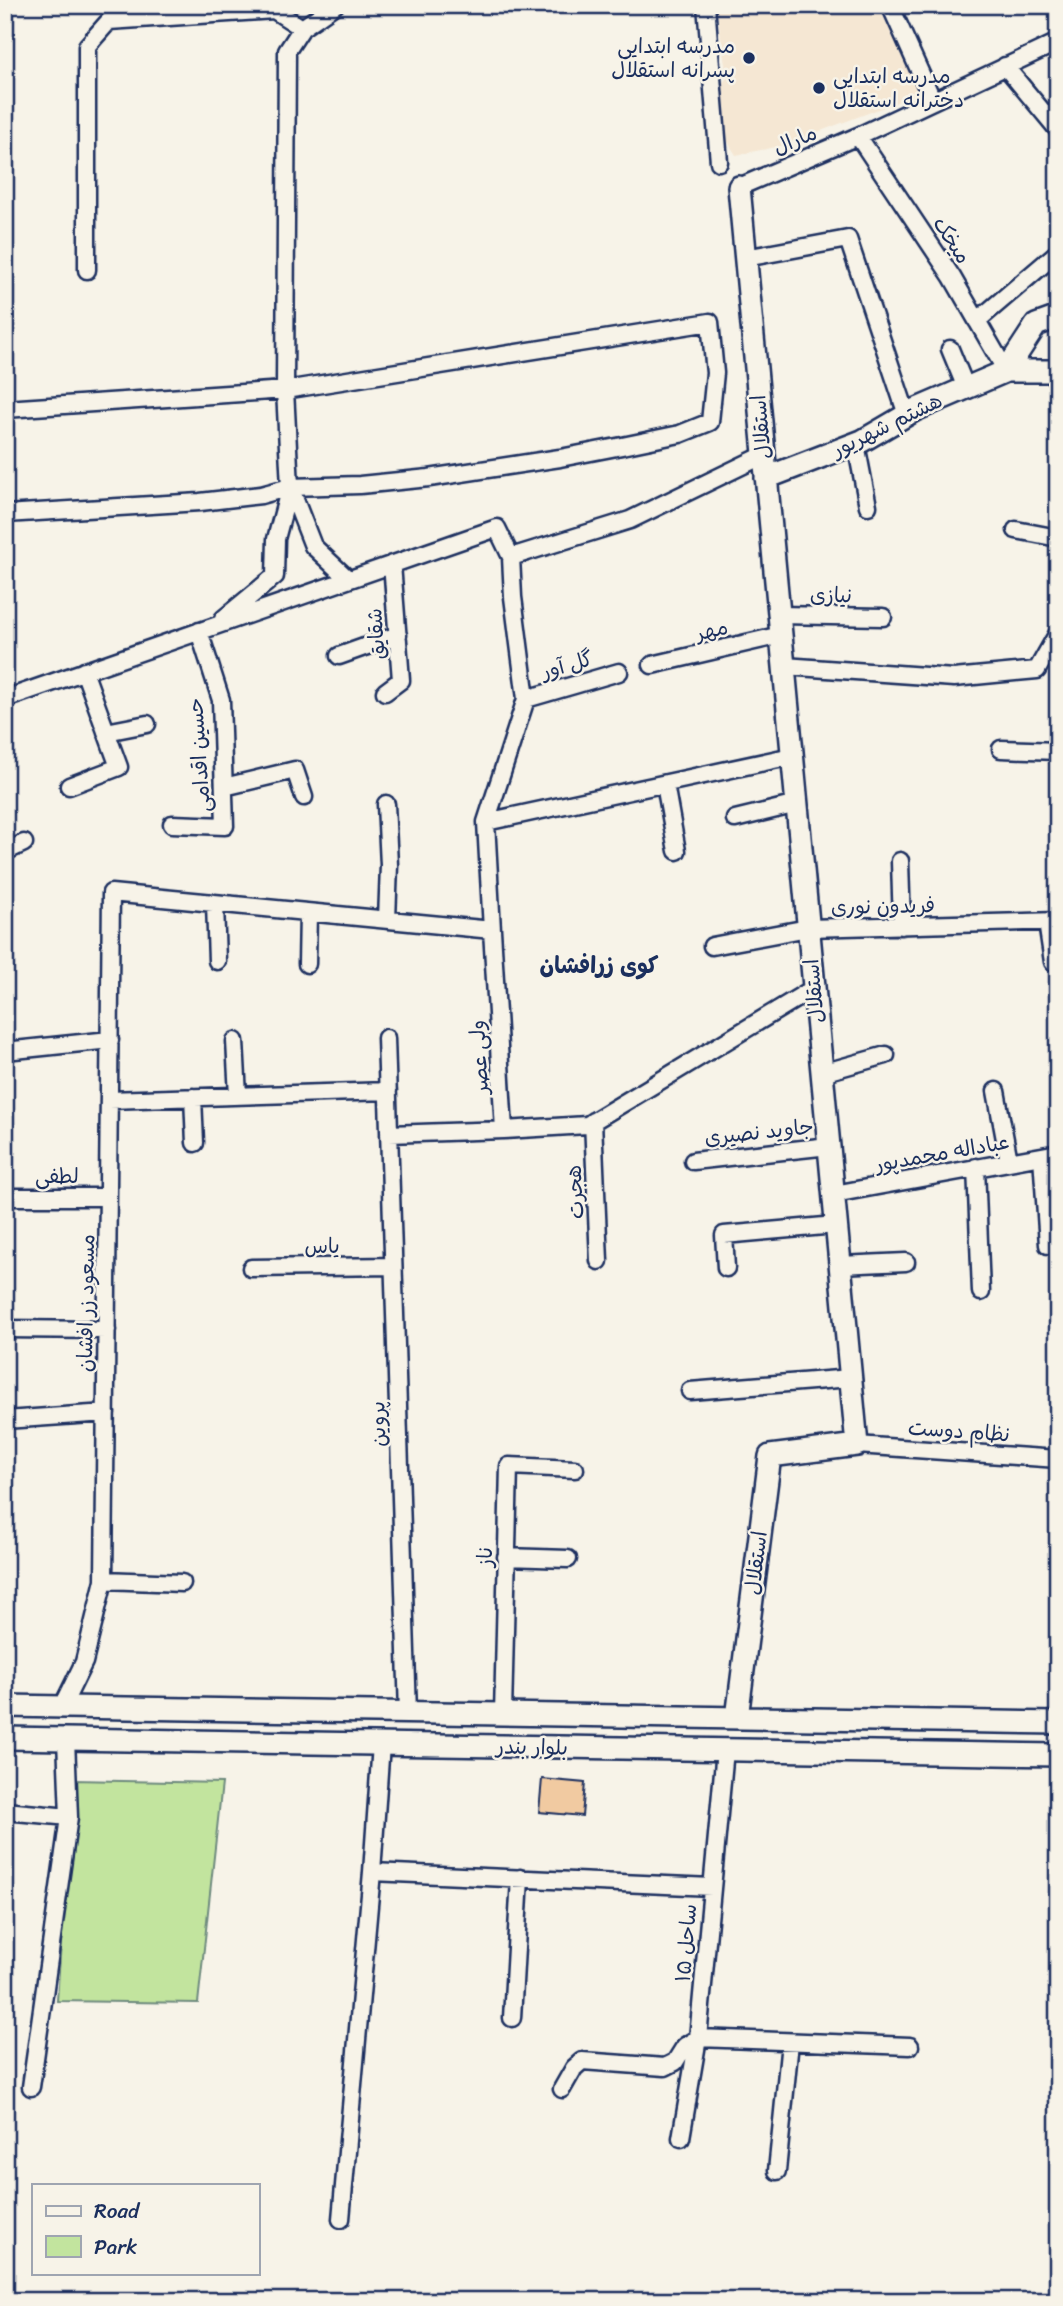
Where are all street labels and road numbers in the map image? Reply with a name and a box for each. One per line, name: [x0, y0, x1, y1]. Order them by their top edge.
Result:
street label: مارال: [767, 114, 823, 166]
street label: میخک: [922, 208, 982, 272]
street label: هشتم شهریور: [823, 382, 949, 469]
street label: استقلال: [739, 393, 783, 461]
street label: نیازی: [810, 576, 852, 614]
street label: شقایق: [355, 607, 397, 661]
street label: مهر: [690, 608, 732, 653]
street label: گل آور: [535, 640, 597, 691]
street label: حسین اقدامی: [176, 696, 222, 814]
street label: فریدون نوری: [830, 886, 936, 926]
street label: استقلال: [792, 957, 836, 1025]
street label: ولی عصر: [458, 1019, 500, 1097]
street label: جاوید نصیری: [702, 1107, 816, 1157]
street label: عباداله محمدپور: [871, 1122, 1012, 1184]
street label: لطفی: [35, 1157, 79, 1195]
street label: هجرت: [555, 1164, 595, 1220]
street label: یاس: [304, 1227, 340, 1265]
street label: مسعود زر افشان: [66, 1234, 106, 1372]
street label: پروین: [358, 1400, 398, 1448]
street label: نظام دوست: [907, 1408, 1011, 1454]
street label: استقلال: [733, 1529, 779, 1597]
street label: ناز: [466, 1547, 504, 1569]
street label: بلوار بندر: [494, 1727, 568, 1767]
street label: ساحل ۱۵: [664, 1902, 708, 1984]

